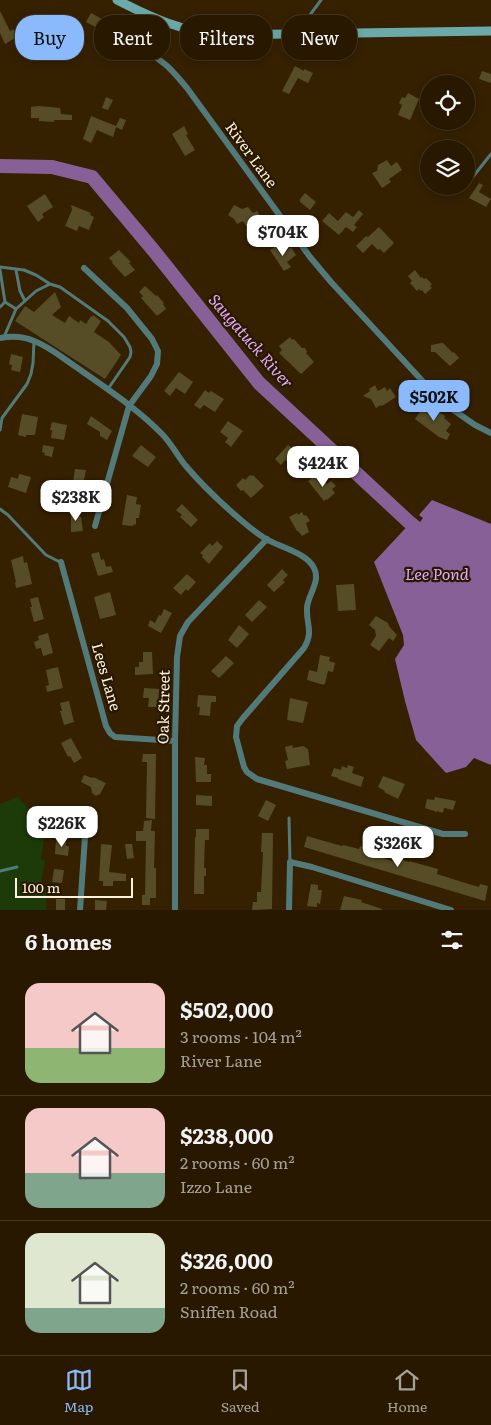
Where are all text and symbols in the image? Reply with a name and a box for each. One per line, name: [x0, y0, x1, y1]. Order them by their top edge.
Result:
chip: Buy: [15, 15, 84, 60]
chip: Rent: [94, 15, 170, 60]
chip: Filters: [180, 15, 272, 60]
chip: New: [282, 15, 357, 60]
map controls: [420, 75, 475, 195]
button: locate: [420, 75, 475, 130]
street label: River Lane: [220, 116, 284, 192]
button: layers: [420, 140, 475, 195]
pin: $704K: [248, 214, 318, 257]
text: $704K: [258, 219, 308, 243]
water label: Saugatuck River: [204, 288, 300, 393]
pin: $502K: [399, 380, 469, 422]
text: $502K: [410, 384, 458, 408]
pin: $424K: [288, 446, 358, 488]
text: $424K: [298, 450, 348, 474]
pin: $238K: [41, 480, 111, 522]
text: $238K: [51, 484, 101, 508]
water label: Lee Pond: [405, 561, 470, 585]
street label: Lees Lane: [87, 640, 128, 714]
street label: Oak Street: [150, 670, 175, 744]
pin: $226K: [27, 806, 97, 848]
text: $226K: [38, 810, 86, 834]
pin: $326K: [363, 826, 433, 868]
text: $326K: [374, 830, 422, 854]
scale bar: [15, 875, 132, 898]
text: 100 m: [22, 877, 60, 897]
text: 6 homes: [25, 925, 112, 956]
icon: filters: [438, 926, 466, 954]
text: $502,000: [180, 993, 273, 1024]
icon: home: [65, 1003, 125, 1063]
text: 3 rooms · 104 m²: [180, 1024, 302, 1048]
text: River Lane: [180, 1048, 262, 1072]
text: $238,000: [180, 1119, 274, 1150]
icon: home: [65, 1128, 125, 1188]
text: 2 rooms · 60 m²: [180, 1150, 295, 1174]
text: Izzo Lane: [180, 1174, 252, 1198]
text: $326,000: [180, 1244, 273, 1275]
icon: home: [65, 1253, 125, 1313]
text: 2 rooms · 60 m²: [180, 1275, 295, 1299]
text: Sniffen Road: [180, 1299, 278, 1323]
tab: Map: [64, 1366, 93, 1416]
tab: Saved: [221, 1366, 260, 1416]
tab: Home: [387, 1366, 427, 1416]

